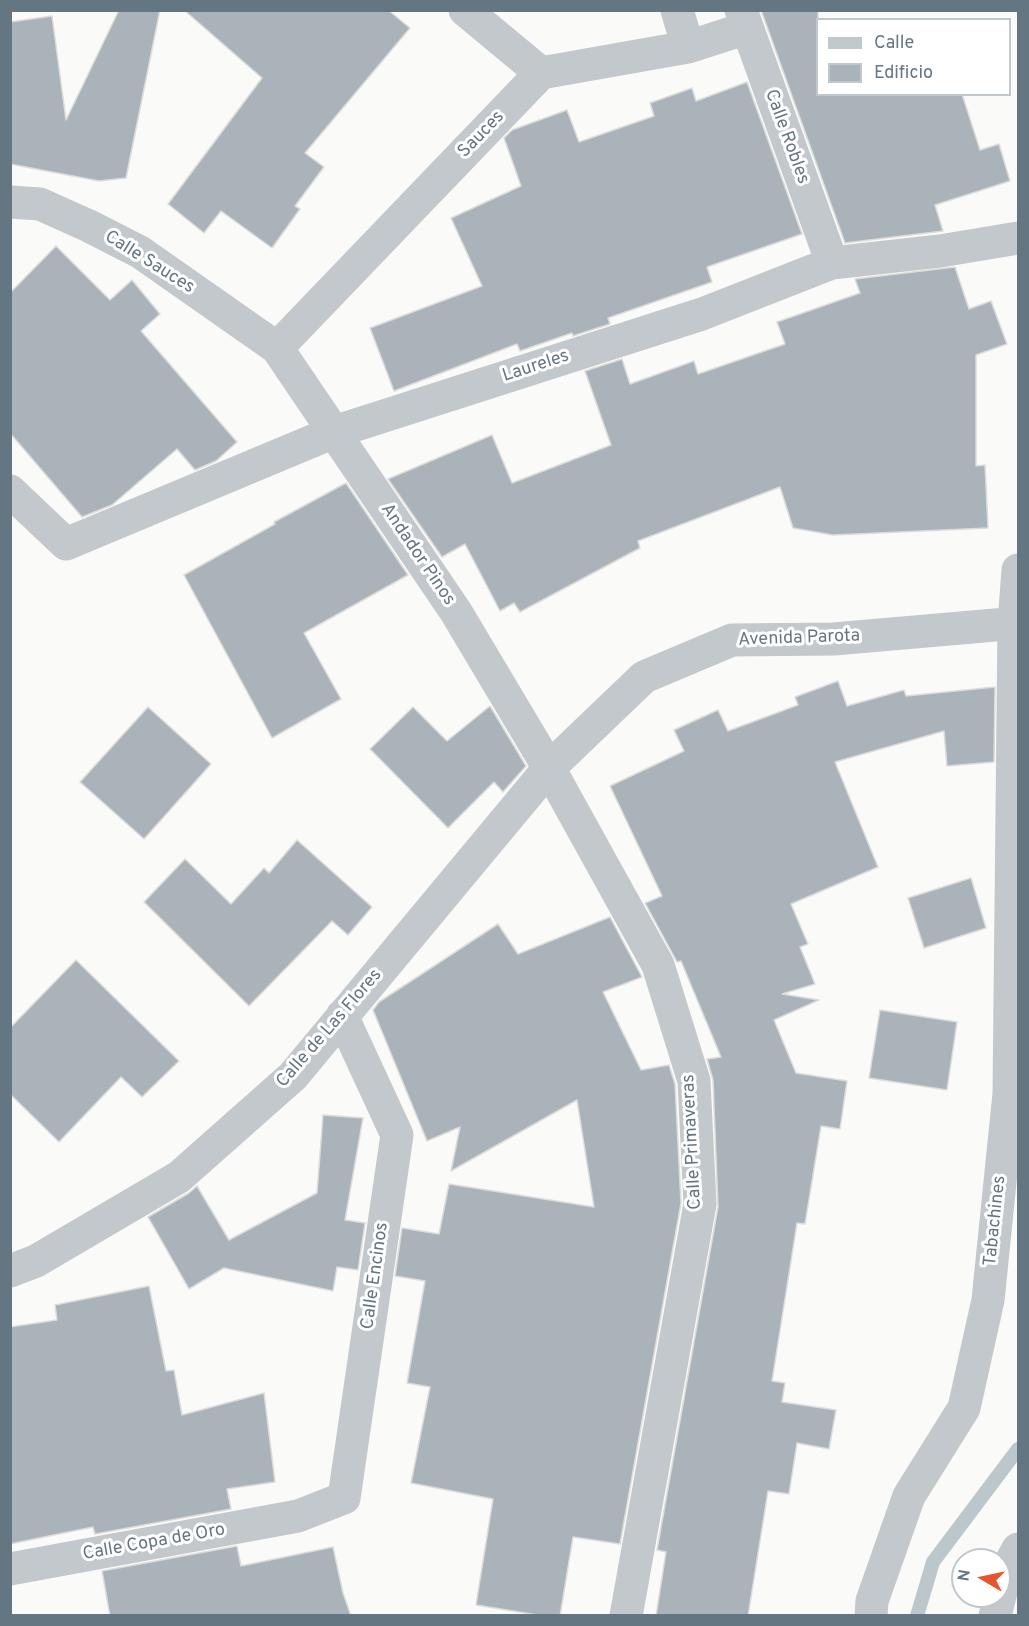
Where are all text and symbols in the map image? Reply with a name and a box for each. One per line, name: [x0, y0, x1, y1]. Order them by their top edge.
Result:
legend: [816, 18, 1011, 96]
text: Calle: [874, 32, 914, 55]
text: Edificio: [874, 62, 933, 85]
street label: Calle Robles: [759, 87, 813, 187]
street label: Sauces: [454, 107, 510, 163]
street label: Calle Sauces: [100, 227, 198, 299]
street label: Laureles: [500, 346, 572, 388]
street label: Andador Pinos: [375, 500, 459, 610]
street label: Avenida Parota: [738, 626, 860, 652]
street label: Calle de Las Flores: [273, 965, 387, 1093]
street label: Calle Primaveras: [679, 1074, 707, 1210]
street label: Tabachines: [981, 1175, 1011, 1267]
street label: Calle Encinos: [358, 1221, 394, 1331]
street label: Calle Copa de Oro: [81, 1520, 227, 1566]
north arrow: [951, 1548, 1011, 1608]
text: N: [954, 1568, 976, 1583]

